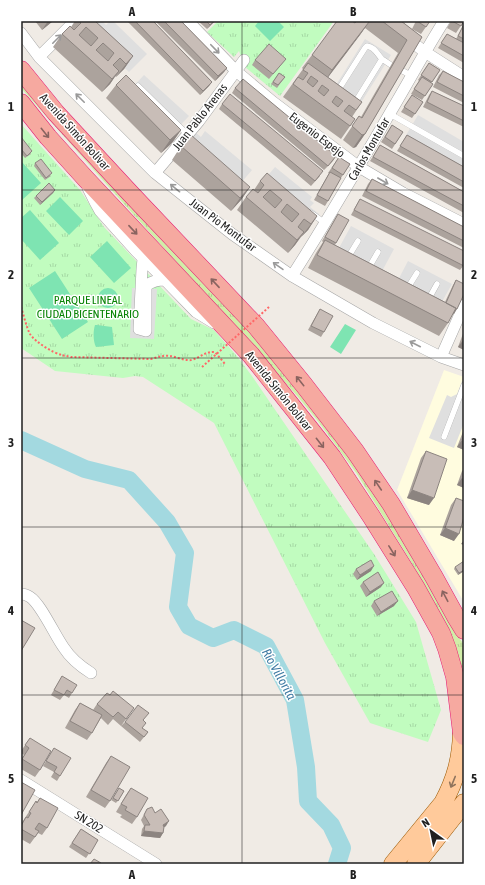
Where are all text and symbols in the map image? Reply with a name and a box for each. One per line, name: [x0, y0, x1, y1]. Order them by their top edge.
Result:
text: A: [128, 4, 136, 19]
text: B: [350, 4, 357, 19]
one-way arrow: [52, 34, 62, 44]
one-way arrow: [210, 44, 220, 54]
street label: Juan Pablo Arenas: [170, 81, 230, 153]
street label: Avenida Simón Bolívar: [37, 91, 113, 174]
one-way arrow: [75, 93, 85, 103]
text: 1: [8, 99, 14, 114]
text: 1: [471, 99, 477, 114]
street label: Eugenio Espejo: [286, 110, 348, 161]
street label: Carlos Montufar: [345, 115, 393, 183]
one-way arrow: [41, 128, 50, 139]
one-way arrow: [377, 177, 389, 185]
one-way arrow: [169, 183, 180, 192]
street label: Juan Pio Montufar: [187, 195, 259, 255]
one-way arrow: [128, 225, 137, 235]
one-way arrow: [273, 262, 284, 270]
text: 2: [8, 267, 14, 282]
text: 2: [471, 267, 477, 282]
one-way arrow: [210, 278, 220, 288]
park label: PARQUE LINEAL CIUDAD BICENTENARIO: [37, 293, 139, 321]
one-way arrow: [409, 340, 421, 348]
street label: Avenida Simón Bolívar: [243, 348, 316, 434]
one-way arrow: [296, 375, 305, 386]
text: 3: [8, 435, 14, 450]
text: 3: [471, 435, 477, 450]
one-way arrow: [316, 437, 325, 448]
one-way arrow: [374, 480, 382, 491]
one-way arrow: [389, 545, 397, 557]
one-way arrow: [440, 590, 448, 602]
text: 4: [7, 603, 14, 618]
text: 4: [470, 603, 477, 618]
water label: Río Villorita: [259, 646, 299, 702]
text: 5: [8, 771, 14, 786]
text: 5: [471, 771, 477, 786]
one-way arrow: [448, 776, 456, 788]
street label: SN 202: [72, 808, 106, 836]
north arrow: [411, 811, 451, 851]
text: N: [420, 816, 432, 829]
text: A: [128, 867, 136, 882]
text: B: [350, 867, 357, 882]

